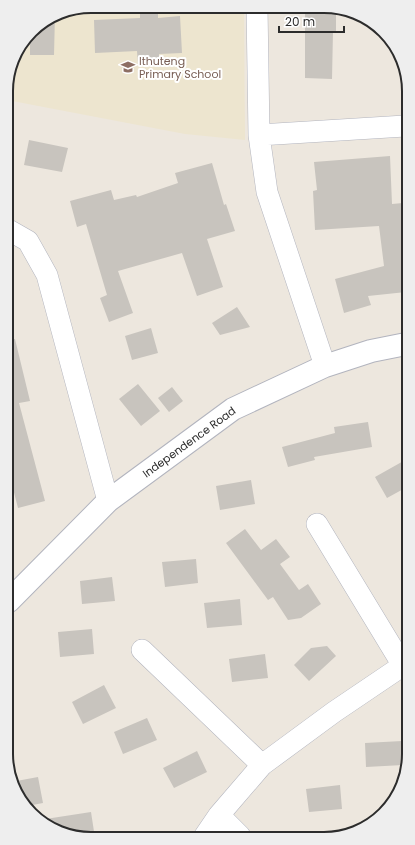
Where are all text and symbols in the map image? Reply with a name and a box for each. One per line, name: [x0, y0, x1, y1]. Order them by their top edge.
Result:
scale bar: [279, 8, 344, 34]
text: 20 m: [285, 13, 315, 30]
place label: Ithuteng Primary School: [139, 53, 221, 82]
school or university icon: Ithuteng Primary School: [120, 59, 136, 75]
street label: Independence Road: [139, 403, 239, 481]

